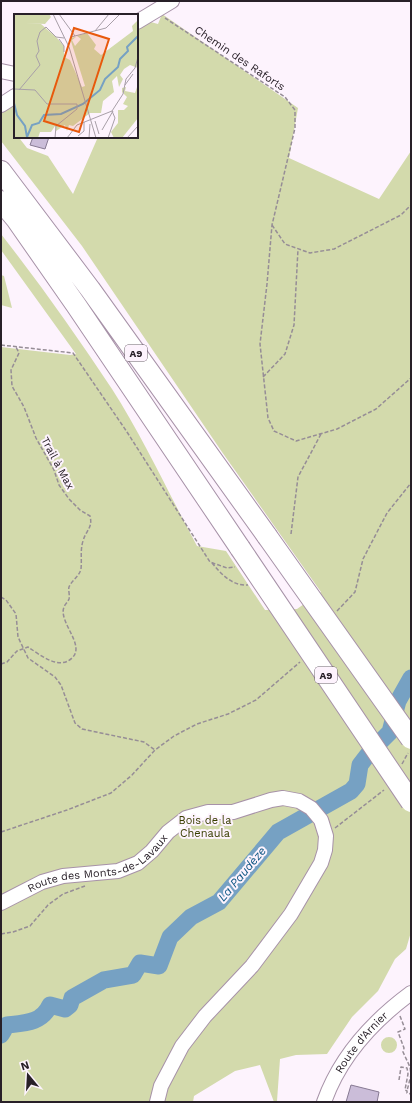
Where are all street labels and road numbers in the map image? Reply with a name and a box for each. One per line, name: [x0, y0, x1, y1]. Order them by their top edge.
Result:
street label: Chemin des Raforts: [192, 23, 288, 94]
road number: A9: [125, 345, 147, 361]
street label: Trail à Max: [38, 435, 77, 492]
road number: A9: [315, 667, 337, 683]
street label: Route des Monts-de-Lavaux: [25, 832, 171, 895]
street label: Route d'Arnier: [333, 1009, 391, 1076]

